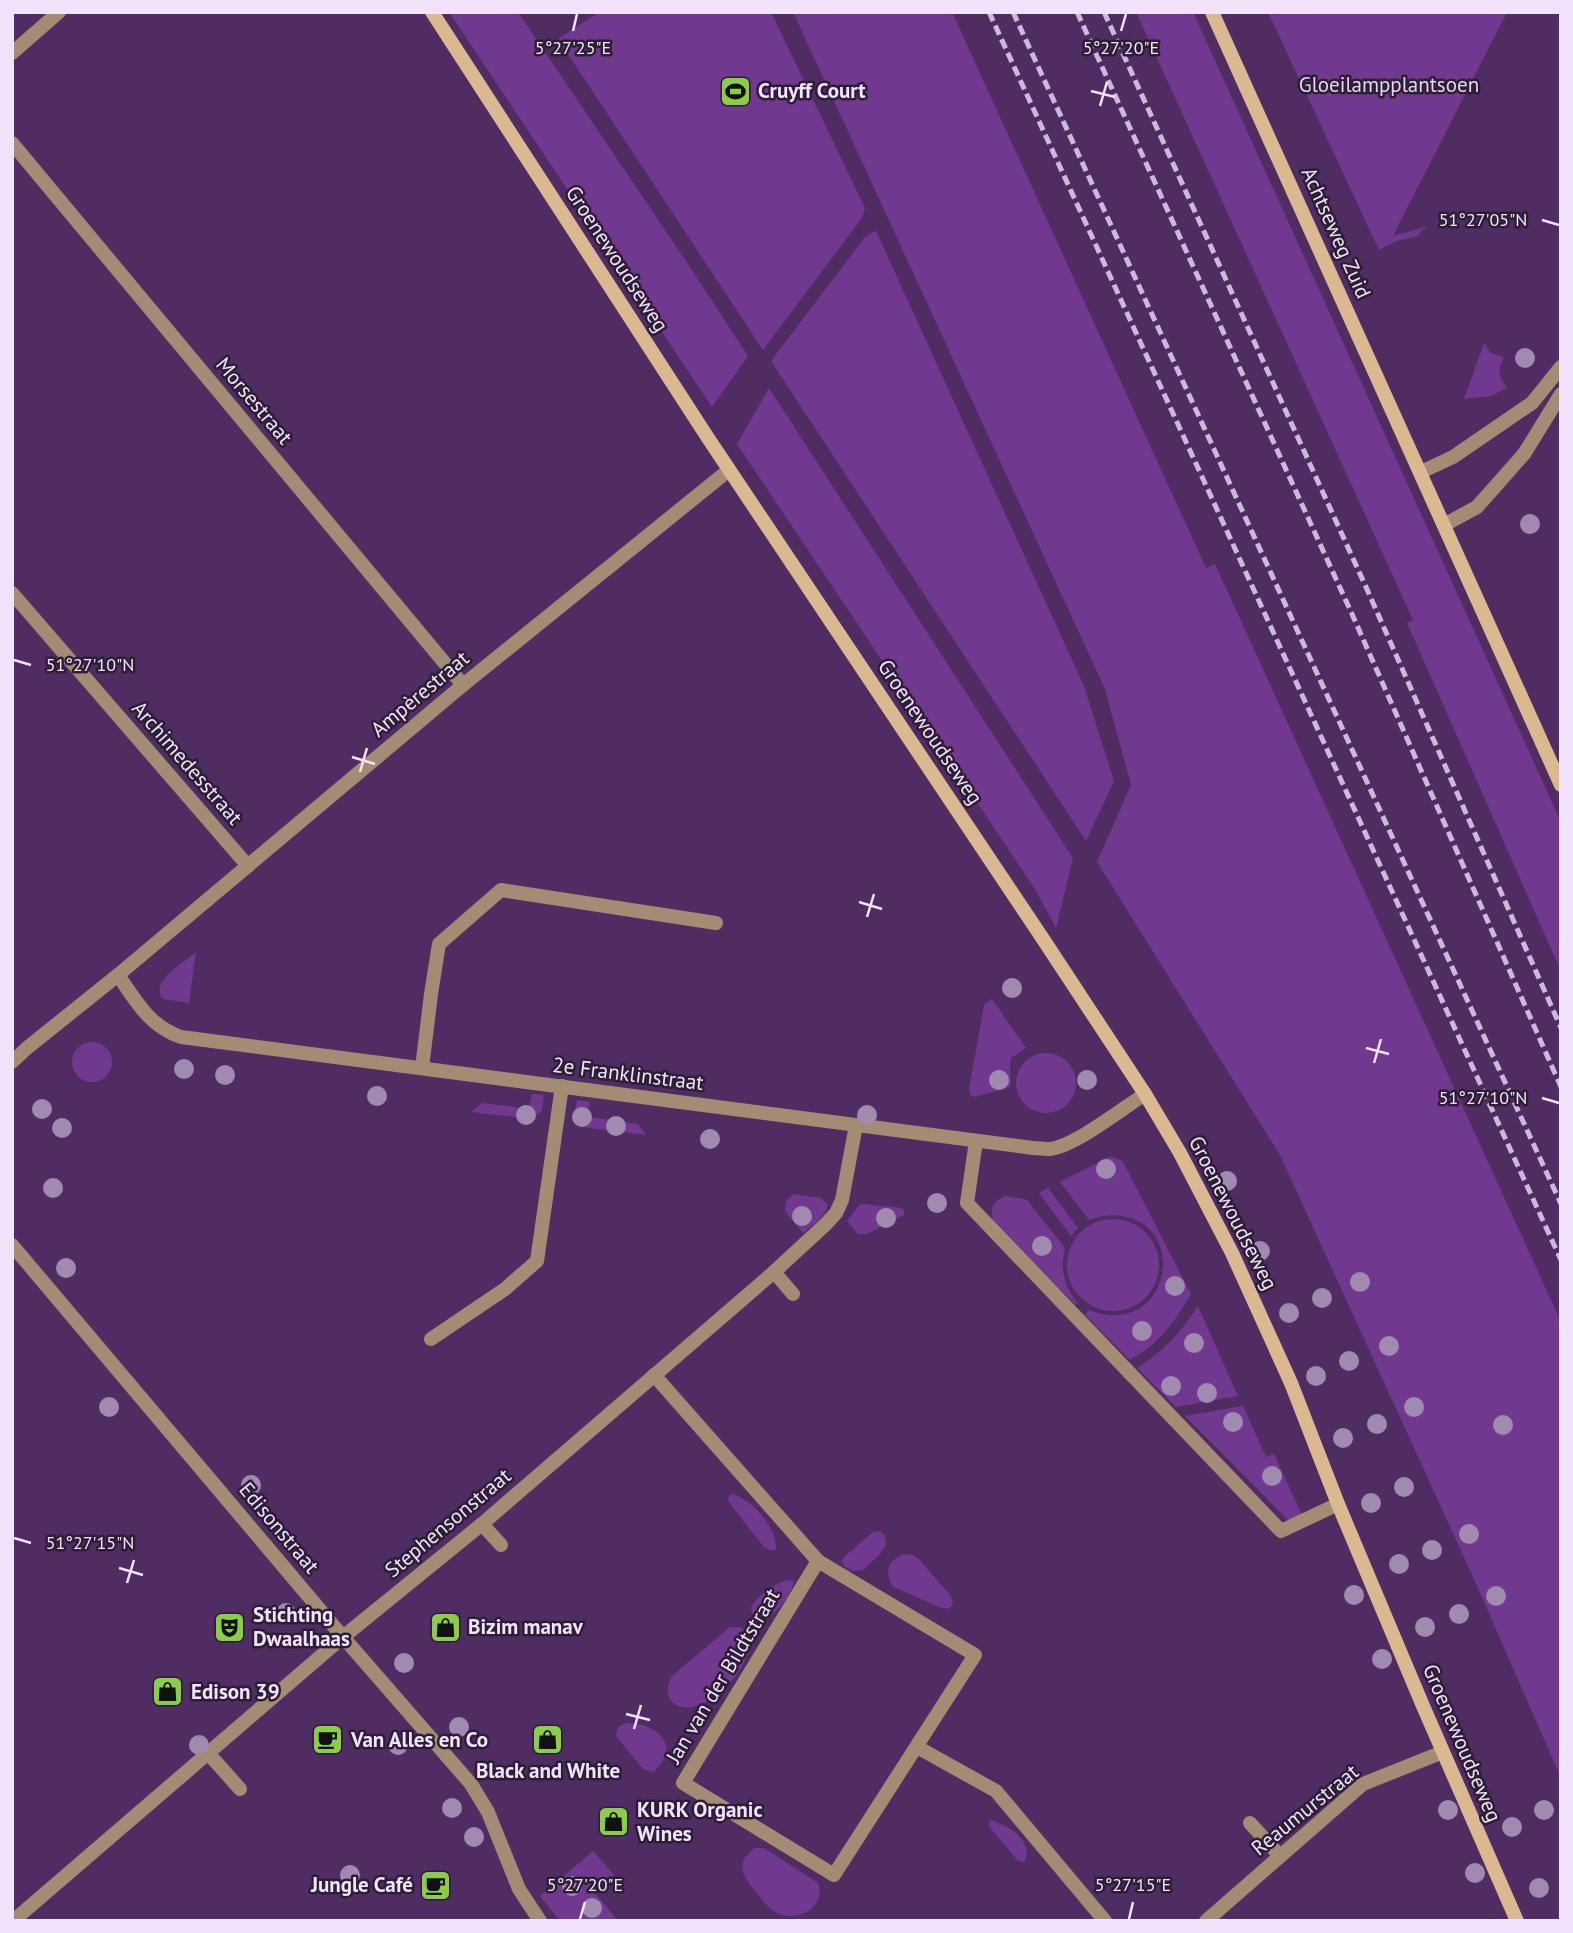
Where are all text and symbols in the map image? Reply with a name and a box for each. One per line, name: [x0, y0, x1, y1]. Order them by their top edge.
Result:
text: 5°27'25"E: [535, 36, 611, 59]
text: 5°27'20"E: [1083, 36, 1159, 59]
park label: Gloeilampplantsoen: [1299, 71, 1479, 98]
sports icon: Cruyff Court: [718, 74, 752, 108]
place label: Cruyff Court: [758, 77, 866, 104]
street label: Achtseweg Zuid: [1296, 163, 1377, 303]
street label: Groenewoudseweg: [560, 180, 675, 337]
text: 51°27'05"N: [1439, 208, 1527, 231]
street label: Morsestraat: [210, 352, 299, 450]
street label: Ampèrestraat: [365, 645, 474, 743]
text: 51°27'10"N: [46, 653, 134, 676]
street label: Groenewoudseweg: [872, 654, 989, 809]
street label: Archimedesstraat: [126, 695, 249, 830]
street label: 2e Franklinstraat: [551, 1051, 705, 1096]
text: 51°27'10"N: [1439, 1086, 1527, 1109]
street label: Groenewoudseweg: [1183, 1131, 1284, 1294]
street label: Stephensonstraat: [379, 1462, 516, 1583]
street label: Edisonstraat: [233, 1477, 325, 1579]
text: 51°27'15"N: [46, 1531, 134, 1554]
street label: Jan van der Bildtstraat: [659, 1583, 785, 1769]
place label: Stichting Dwaalhaas: [253, 1601, 350, 1652]
theatre icon: Stichting Dwaalhaas: [213, 1610, 247, 1644]
shop icon: Bizim manav: [428, 1610, 462, 1644]
place label: Bizim manav: [468, 1613, 584, 1640]
street label: Groenewoudseweg: [1417, 1660, 1508, 1826]
shop icon: Edison 39: [151, 1675, 185, 1709]
place label: Edison 39: [191, 1678, 280, 1705]
shop icon: Black and White: [531, 1722, 565, 1756]
cafe icon: Van Alles en Co: [311, 1723, 345, 1757]
place label: Van Alles en Co: [350, 1726, 488, 1753]
place label: Black and White: [476, 1757, 620, 1784]
street label: Reaumurstraat: [1245, 1758, 1364, 1861]
place label: KURK Organic Wines: [637, 1796, 763, 1847]
shop icon: KURK Organic Wines: [597, 1805, 631, 1839]
cafe icon: Jungle Café: [419, 1868, 453, 1902]
place label: Jungle Café: [310, 1871, 413, 1898]
text: 5°27'20"E: [547, 1873, 623, 1896]
text: 5°27'15"E: [1095, 1873, 1171, 1896]

